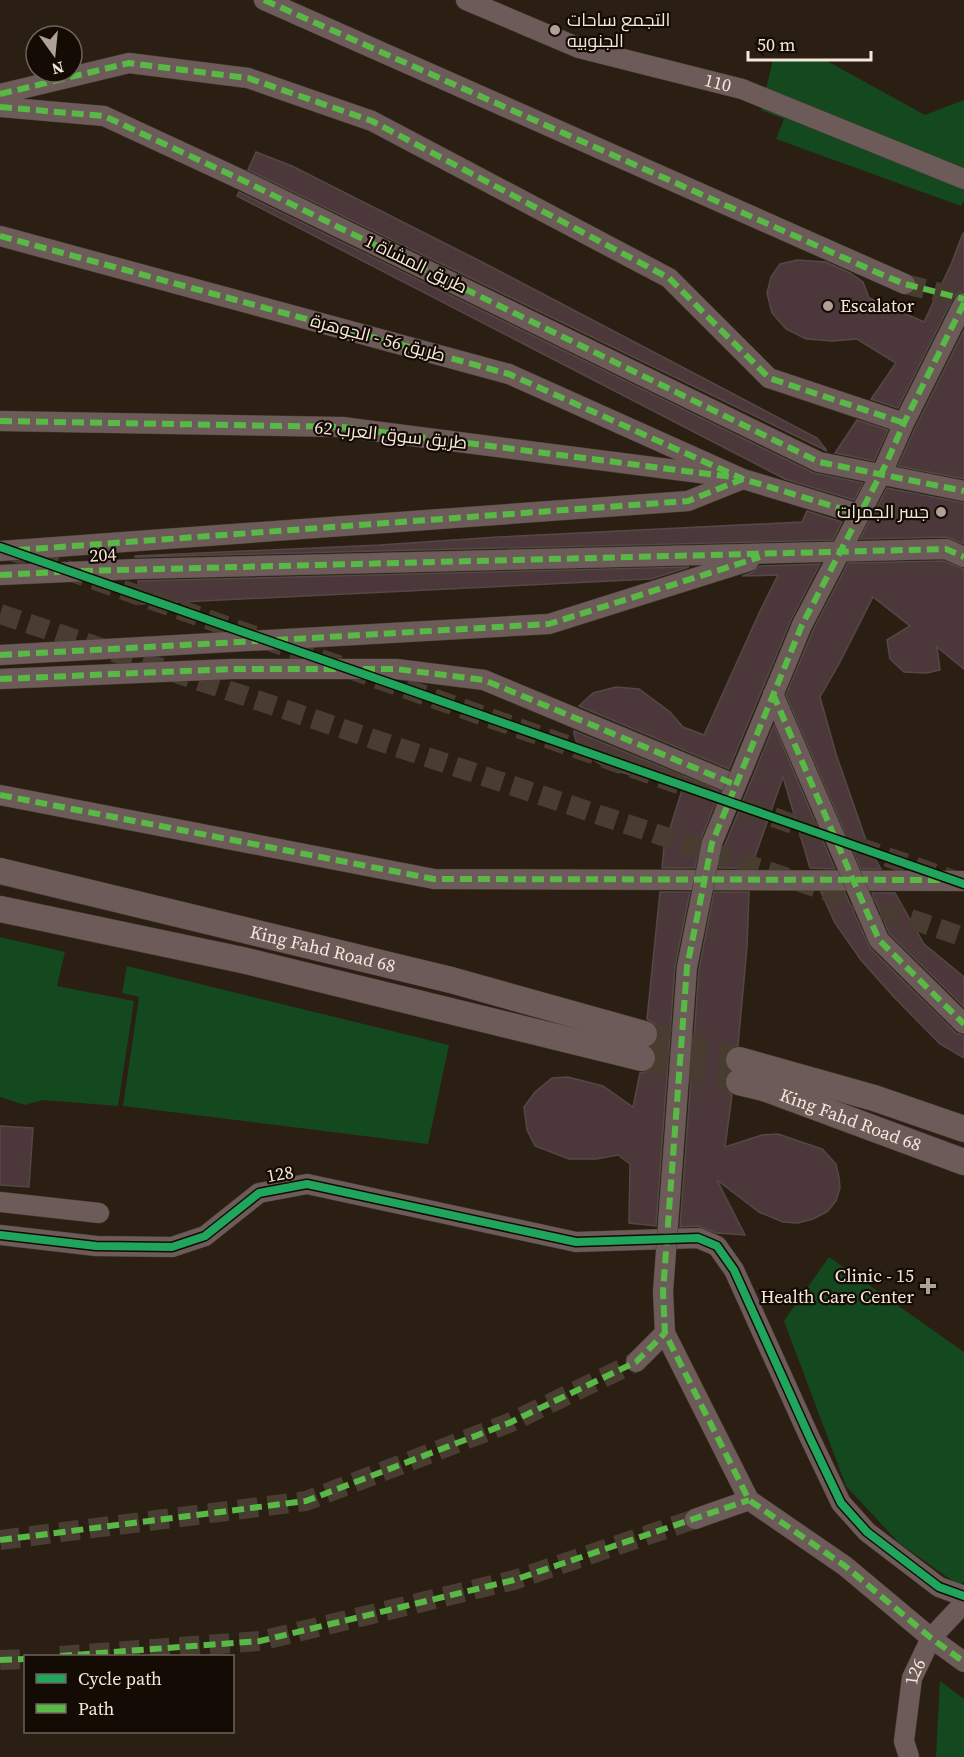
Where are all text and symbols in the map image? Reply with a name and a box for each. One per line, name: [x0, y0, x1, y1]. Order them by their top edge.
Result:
place label: التجمع ساحات الجنوبيه: [567, 7, 670, 53]
marker: التجمع ساحات الجنوبيه: [548, 23, 562, 37]
north arrow: [24, 24, 84, 84]
scale bar: [748, 24, 871, 62]
text: 50 m: [757, 32, 795, 57]
text: N: [49, 56, 66, 81]
street label: 110: [702, 67, 734, 98]
street label: طريق المشاة 1: [361, 228, 472, 299]
place label: Escalator: [840, 293, 915, 318]
marker: Escalator: [821, 299, 835, 313]
street label: طريق 56 - الجوهرة: [308, 308, 448, 368]
street label: طريق سوق العرب 62: [313, 414, 469, 455]
place label: جسر الجمرات: [837, 499, 929, 524]
marker: جسر الجمرات: [934, 505, 948, 519]
street label: 204: [89, 541, 117, 568]
street label: King Fahd Road 68: [247, 919, 398, 978]
street label: King Fahd Road 68: [777, 1082, 925, 1157]
street label: 128: [264, 1159, 295, 1188]
place label: Clinic - 15 Health Care Center: [761, 1263, 914, 1309]
marker: Clinic - 15 Health Care Center: [919, 1277, 937, 1295]
street label: 126: [898, 1654, 932, 1686]
legend: [24, 1655, 234, 1733]
text: Cycle path: [78, 1666, 162, 1691]
text: Path: [78, 1696, 115, 1721]

